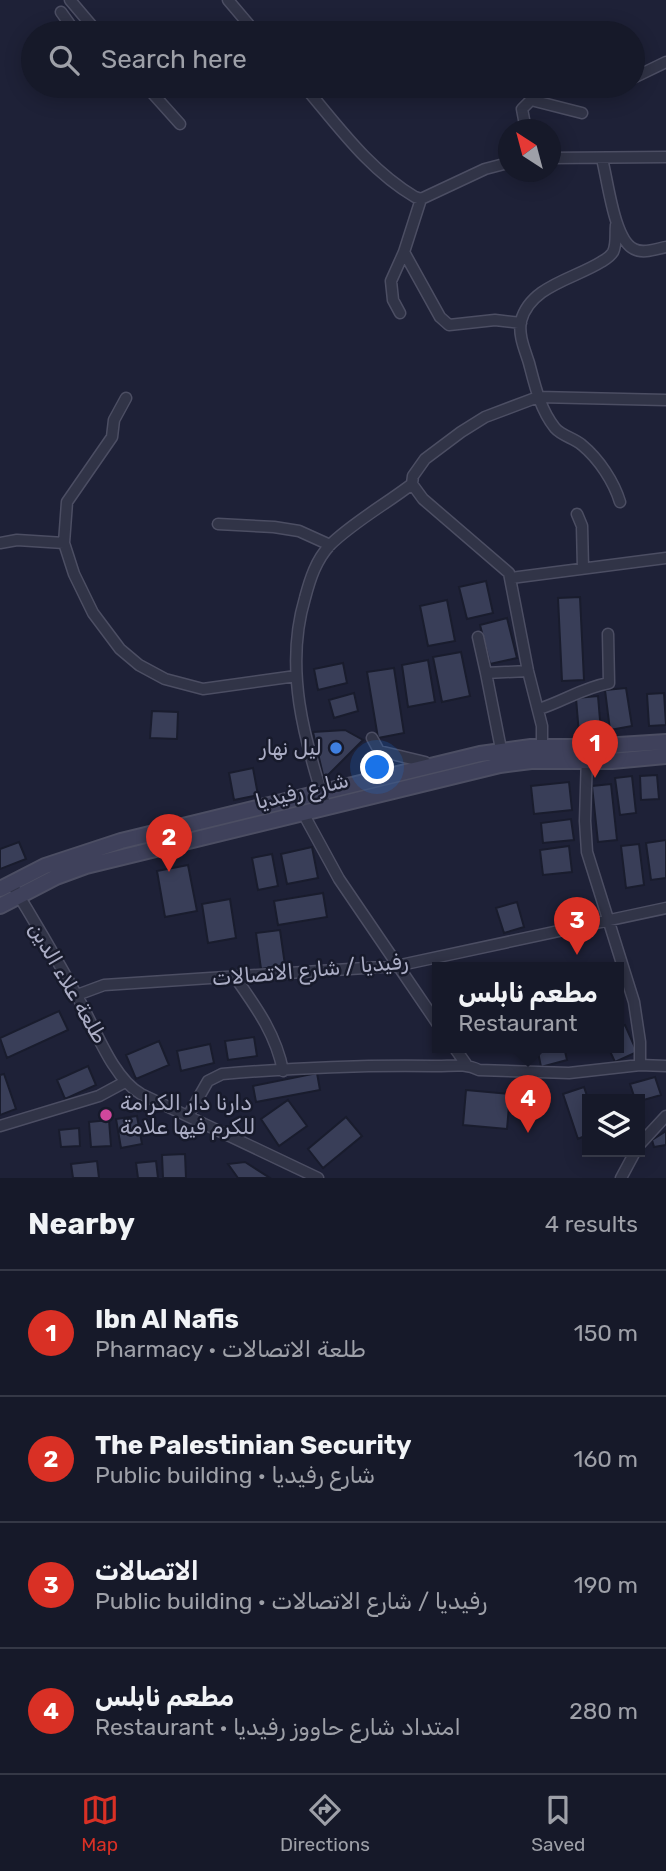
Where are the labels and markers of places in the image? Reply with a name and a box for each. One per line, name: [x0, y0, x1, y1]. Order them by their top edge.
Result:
pin: 1: [572, 720, 618, 778]
place label: ليل نهار: [258, 735, 322, 760]
marker: ليل نهار: [328, 740, 344, 756]
pin: 2: [146, 814, 192, 872]
pin: 3: [554, 897, 600, 955]
pin: 4: [505, 1075, 551, 1133]
place label: دارنا دار الكرامة للكرم فيها علامة: [120, 1090, 255, 1140]
marker: دارنا دار الكرامة للكرم فيها علامة: [98, 1107, 114, 1123]

